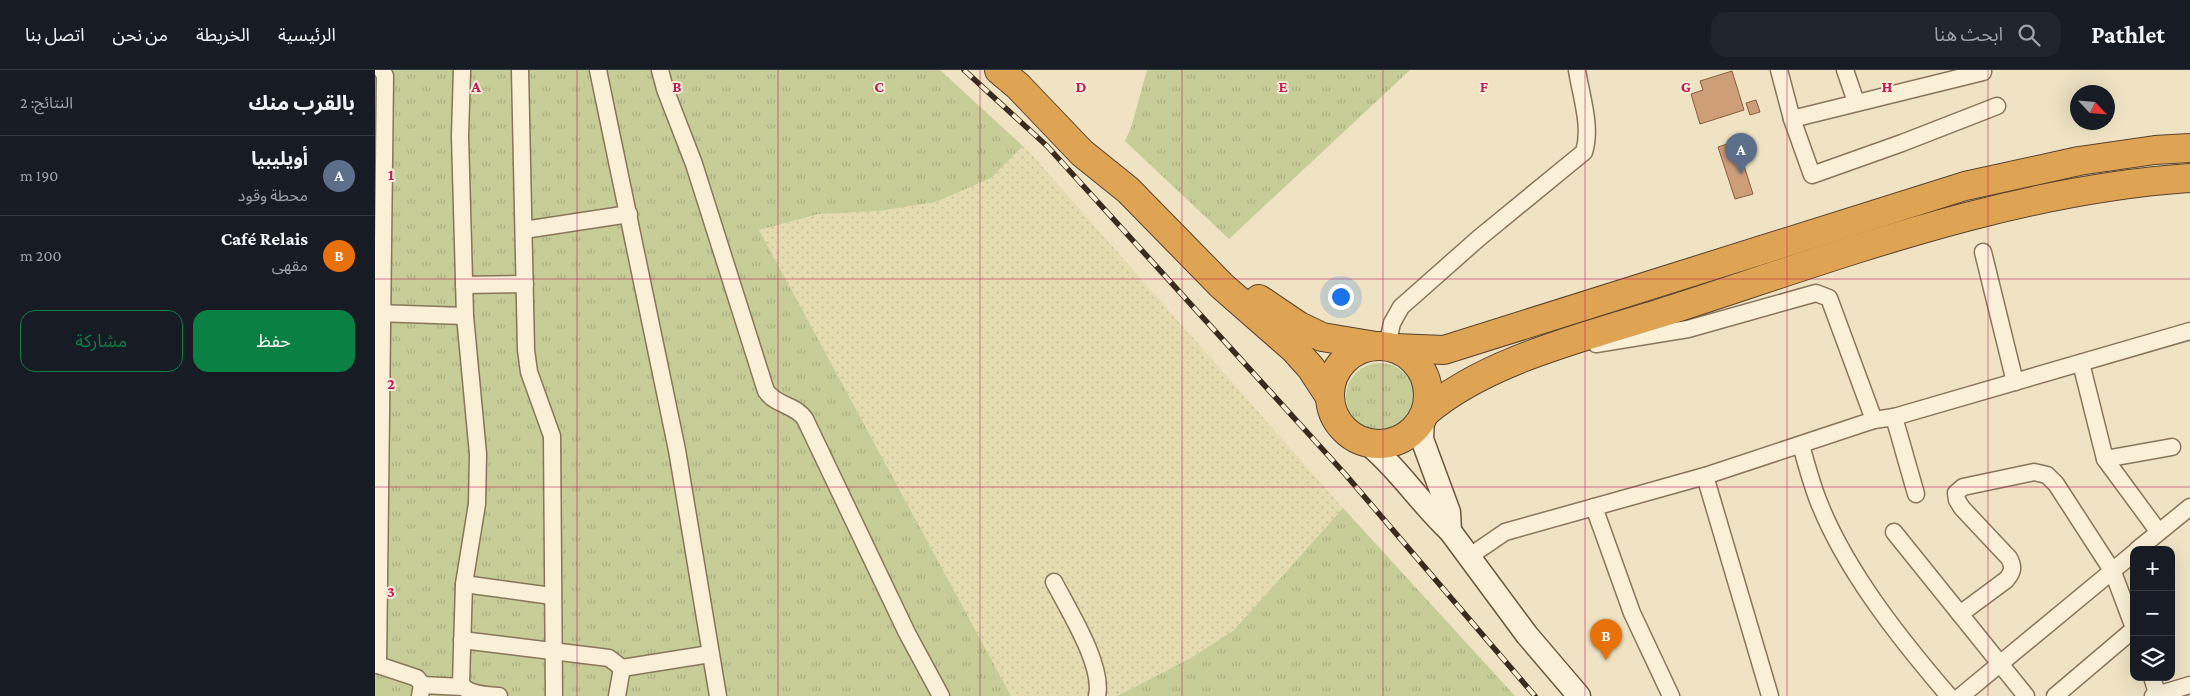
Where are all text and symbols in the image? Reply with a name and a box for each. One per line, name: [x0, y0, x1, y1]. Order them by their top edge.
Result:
search box: [1711, 12, 2061, 57]
icon: search: [2015, 21, 2043, 49]
text: Pathlet: [2091, 21, 2165, 48]
text: ابحث هنا: [1934, 24, 2003, 45]
text: اتصل بنا: [25, 25, 85, 45]
text: من نحن: [113, 25, 168, 45]
text: الخريطة: [196, 25, 250, 45]
text: الرئيسية: [278, 25, 336, 45]
text: A: [470, 78, 481, 95]
text: B: [672, 78, 682, 95]
text: C: [874, 78, 884, 95]
text: D: [1075, 78, 1087, 95]
text: E: [1278, 78, 1288, 95]
text: F: [1480, 78, 1489, 95]
text: G: [1681, 78, 1691, 95]
text: H: [1882, 78, 1893, 95]
north arrow: [2070, 85, 2115, 130]
text: بالقرب منك: [249, 91, 355, 115]
text: النتائج: 2: [20, 94, 73, 111]
pin: A: [1725, 133, 1757, 174]
text: أويليبيا: [251, 148, 308, 169]
text: 1: [388, 166, 394, 183]
text: 190 m: [20, 167, 58, 184]
text: A: [334, 167, 344, 184]
text: محطة وقود: [238, 187, 308, 204]
text: Café Relais: [221, 228, 308, 249]
text: 200 m: [20, 247, 62, 264]
text: B: [334, 247, 344, 264]
text: مقهى: [272, 257, 308, 274]
your location: [1328, 284, 1354, 310]
button: مشاركة: [20, 310, 183, 372]
button: حفظ: [193, 310, 355, 372]
text: 2: [387, 375, 395, 392]
map controls: [2130, 546, 2175, 681]
button: +: [2130, 546, 2175, 591]
text: 3: [387, 583, 395, 600]
button: −: [2130, 591, 2175, 636]
pin: B: [1590, 619, 1622, 660]
button: layers: [2130, 636, 2175, 681]

